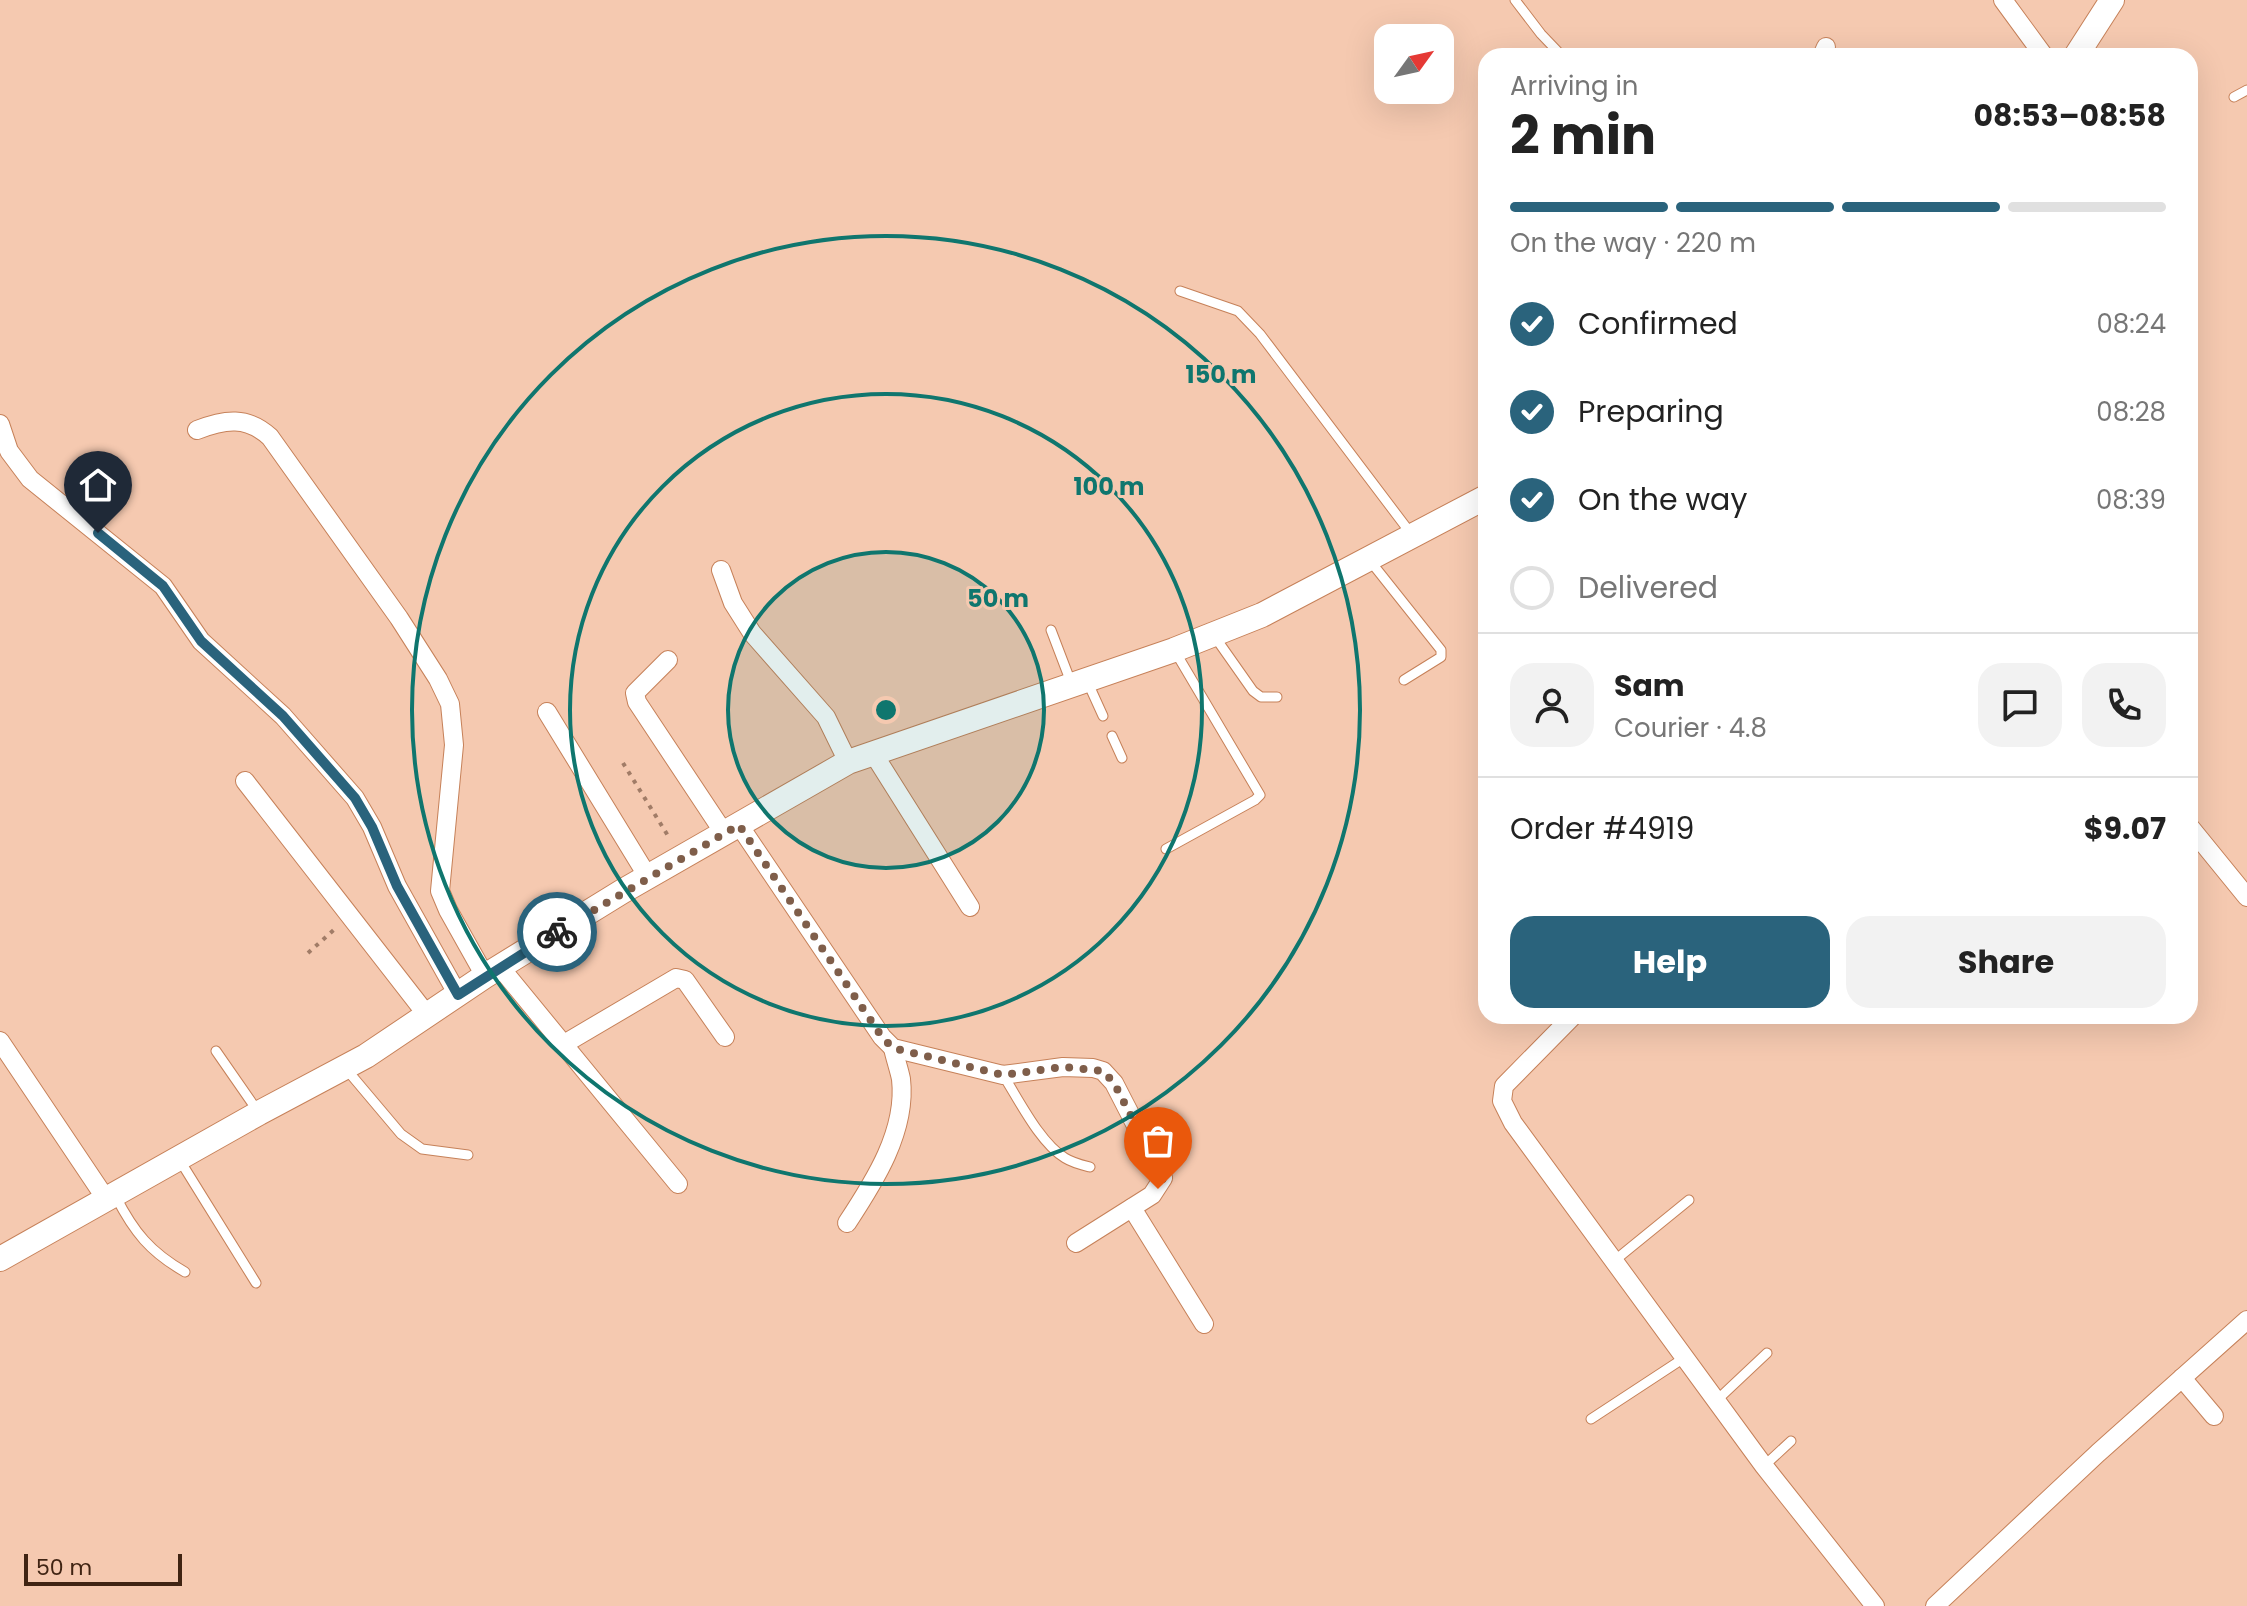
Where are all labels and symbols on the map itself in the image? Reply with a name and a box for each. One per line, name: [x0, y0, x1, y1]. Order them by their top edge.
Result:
north arrow: [1374, 24, 1454, 104]
text: 150 m: [1186, 358, 1256, 391]
pin: [64, 451, 132, 533]
text: 100 m: [1074, 470, 1144, 503]
text: 50 m: [967, 582, 1029, 615]
centre of rings: [872, 696, 900, 724]
courier: [517, 892, 597, 972]
pin: [1124, 1107, 1192, 1189]
scale bar: [24, 1550, 182, 1586]

